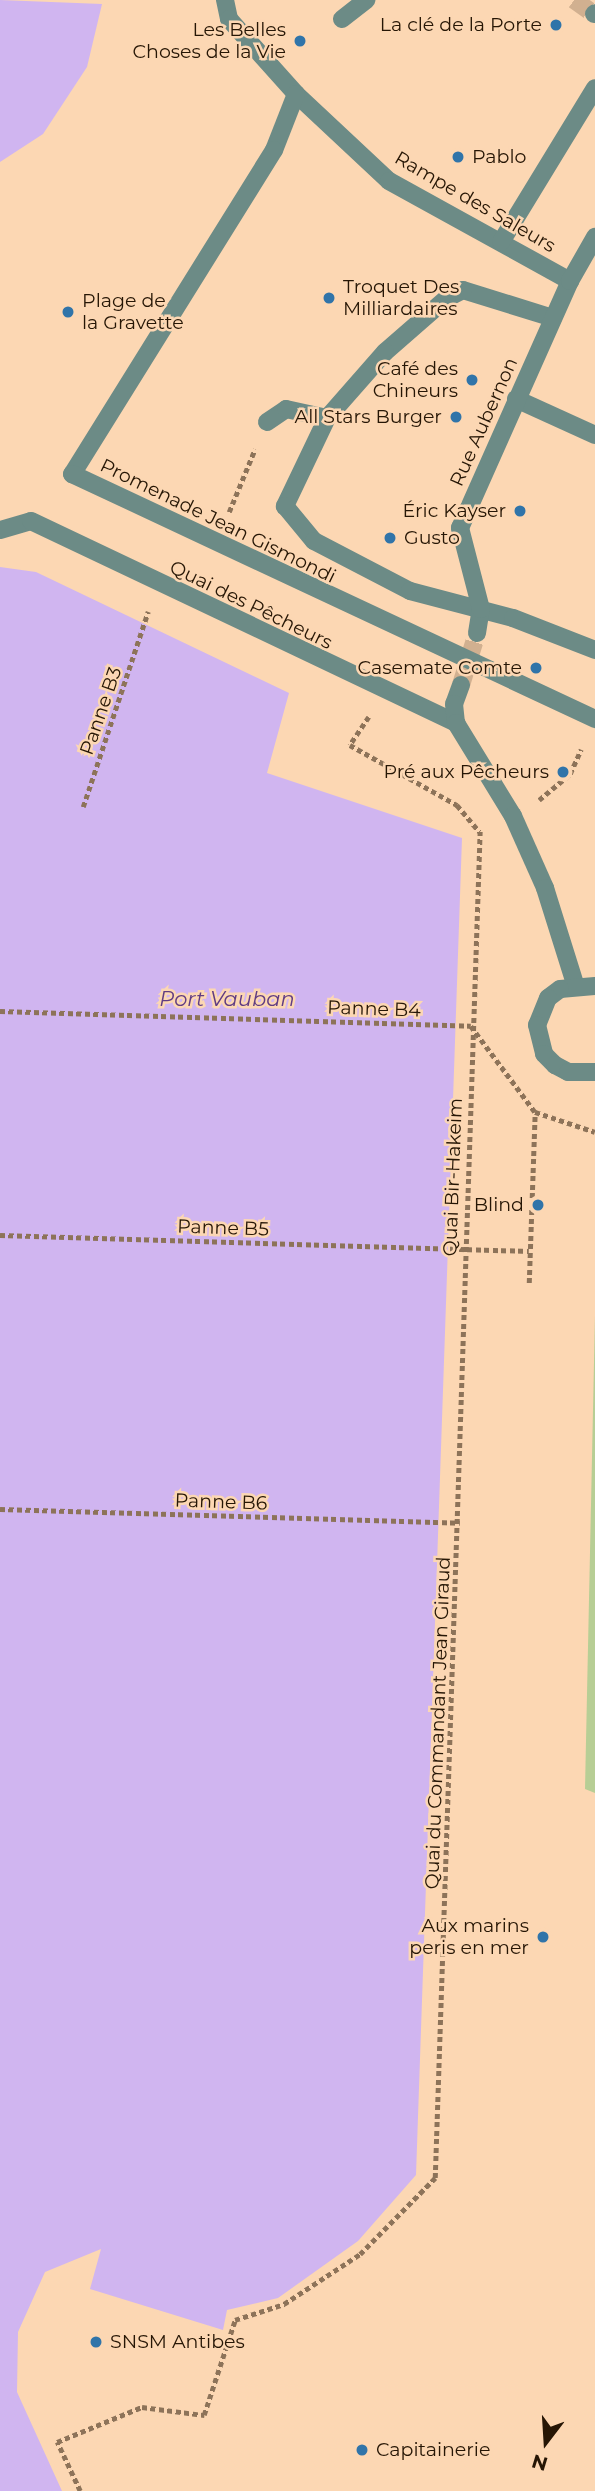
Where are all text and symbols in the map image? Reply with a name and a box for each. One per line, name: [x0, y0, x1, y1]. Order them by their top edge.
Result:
place label: La clé de la Porte: [380, 14, 542, 36]
marker: La clé de la Porte: [548, 17, 564, 33]
place label: Les Belles Choses de la Vie: [133, 19, 286, 63]
marker: Les Belles Choses de la Vie: [292, 33, 308, 49]
place label: Pablo: [472, 146, 526, 168]
street label: Rampe des Saleurs: [390, 147, 560, 257]
marker: Pablo: [450, 149, 466, 165]
place label: Troquet Des Milliardaires: [343, 276, 459, 320]
place label: Plage de la Gravette: [82, 290, 184, 334]
marker: Troquet Des Milliardaires: [321, 290, 337, 306]
marker: Plage de la Gravette: [60, 304, 76, 320]
street label: Rue Aubernon: [445, 354, 523, 490]
place label: Café des Chineurs: [373, 358, 458, 402]
marker: Café des Chineurs: [464, 372, 480, 388]
place label: All Stars Burger: [295, 406, 442, 428]
marker: All Stars Burger: [448, 409, 464, 425]
street label: Promenade Jean Gismondi: [96, 454, 340, 588]
place label: Éric Kayser: [402, 500, 506, 522]
marker: Éric Kayser: [512, 503, 528, 519]
place label: Gusto: [404, 527, 460, 549]
marker: Gusto: [382, 530, 398, 546]
street label: Quai des Pêcheurs: [166, 556, 336, 654]
place label: Casemate Comte: [358, 657, 522, 679]
marker: Casemate Comte: [528, 660, 544, 676]
street label: Panne B3: [75, 664, 127, 758]
place label: Pré aux Pêcheurs: [383, 761, 549, 783]
marker: Pré aux Pêcheurs: [555, 764, 571, 780]
water label: Port Vauban: [159, 986, 295, 1012]
street label: Panne B4: [327, 996, 421, 1022]
street label: Quai Bir-Hakeim: [439, 1097, 467, 1257]
place label: Blind: [474, 1194, 524, 1216]
marker: Blind: [530, 1197, 546, 1213]
street label: Panne B5: [177, 1215, 269, 1241]
street label: Panne B6: [174, 1489, 268, 1515]
street label: Quai du Commandant Jean Giraud: [421, 1556, 455, 1890]
place label: Aux marins peris en mer: [409, 1915, 529, 1959]
marker: Aux marins peris en mer: [535, 1929, 551, 1945]
place label: SNSM Antibes: [110, 2331, 245, 2353]
marker: SNSM Antibes: [88, 2334, 104, 2350]
north arrow: [511, 2407, 581, 2477]
place label: Capitainerie: [376, 2439, 490, 2461]
marker: Capitainerie: [354, 2442, 370, 2458]
text: N: [529, 2449, 550, 2476]

